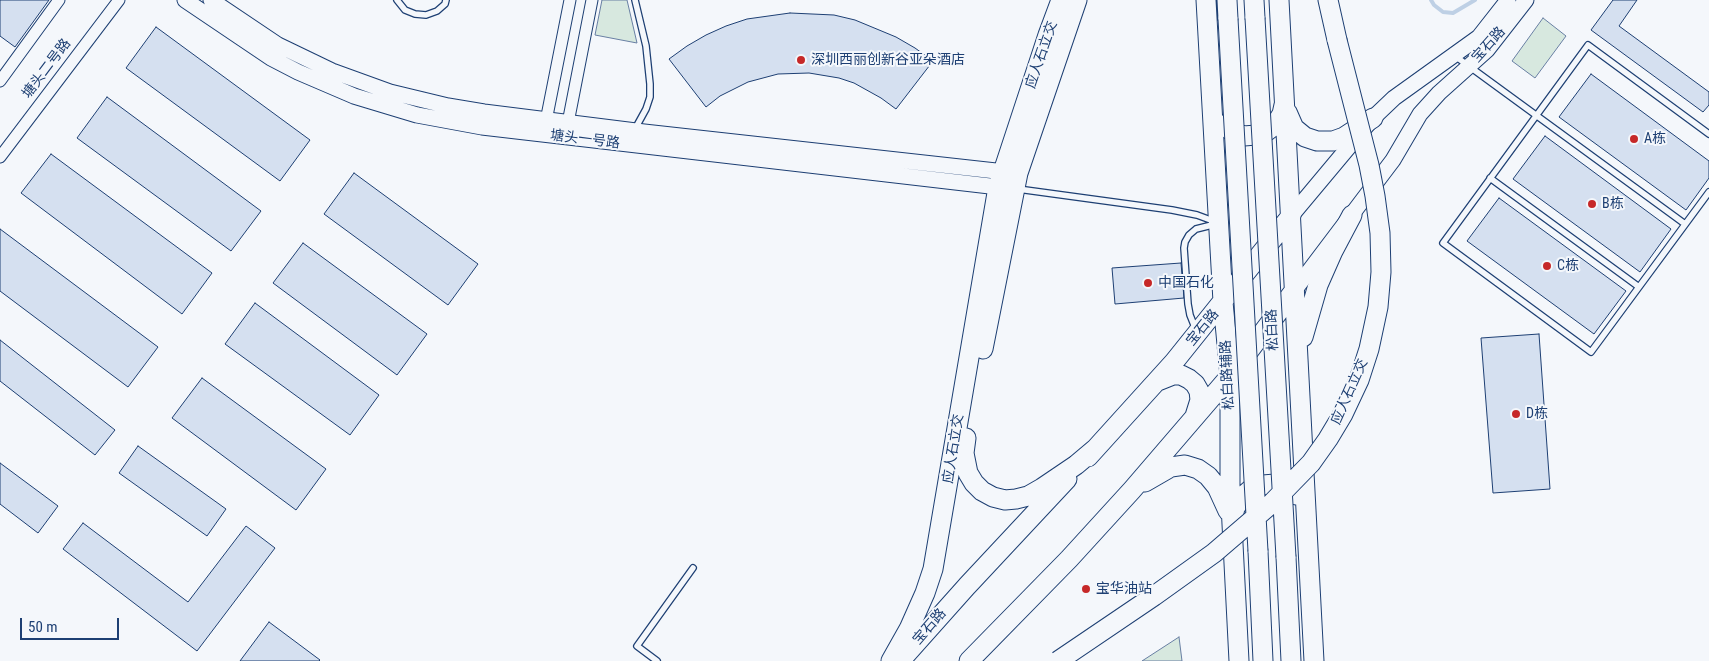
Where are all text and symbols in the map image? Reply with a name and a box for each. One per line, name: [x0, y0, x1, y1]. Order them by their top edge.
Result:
street label: 应人石立交: [1023, 19, 1061, 91]
street label: 宝石路: [1469, 24, 1509, 66]
street label: 塘头二号路: [19, 36, 75, 102]
place label: 深圳西丽创新谷亚朵酒店: [811, 52, 965, 68]
marker: 深圳西丽创新谷亚朵酒店: [795, 54, 807, 66]
street label: 塘头一号路: [549, 127, 621, 153]
place label: A栋: [1644, 131, 1666, 147]
marker: A栋: [1628, 133, 1640, 145]
place label: B栋: [1602, 196, 1624, 212]
marker: B栋: [1586, 198, 1598, 210]
place label: C栋: [1557, 258, 1579, 274]
marker: C栋: [1541, 260, 1553, 272]
place label: 中国石化: [1158, 275, 1214, 291]
marker: 中国石化: [1142, 277, 1154, 289]
street label: 宝石路: [1183, 306, 1223, 350]
street label: 松白路: [1264, 309, 1282, 351]
street label: 松白路辅路: [1218, 340, 1238, 410]
street label: 应人石立交: [1328, 357, 1372, 427]
place label: D栋: [1526, 406, 1548, 422]
marker: D栋: [1510, 408, 1522, 420]
street label: 应人石立交: [940, 413, 968, 485]
place label: 宝华油站: [1096, 581, 1152, 597]
marker: 宝华油站: [1080, 583, 1092, 595]
street label: 宝石路: [910, 606, 950, 648]
scale bar: [22, 608, 121, 640]
text: 50 m: [28, 618, 58, 636]

